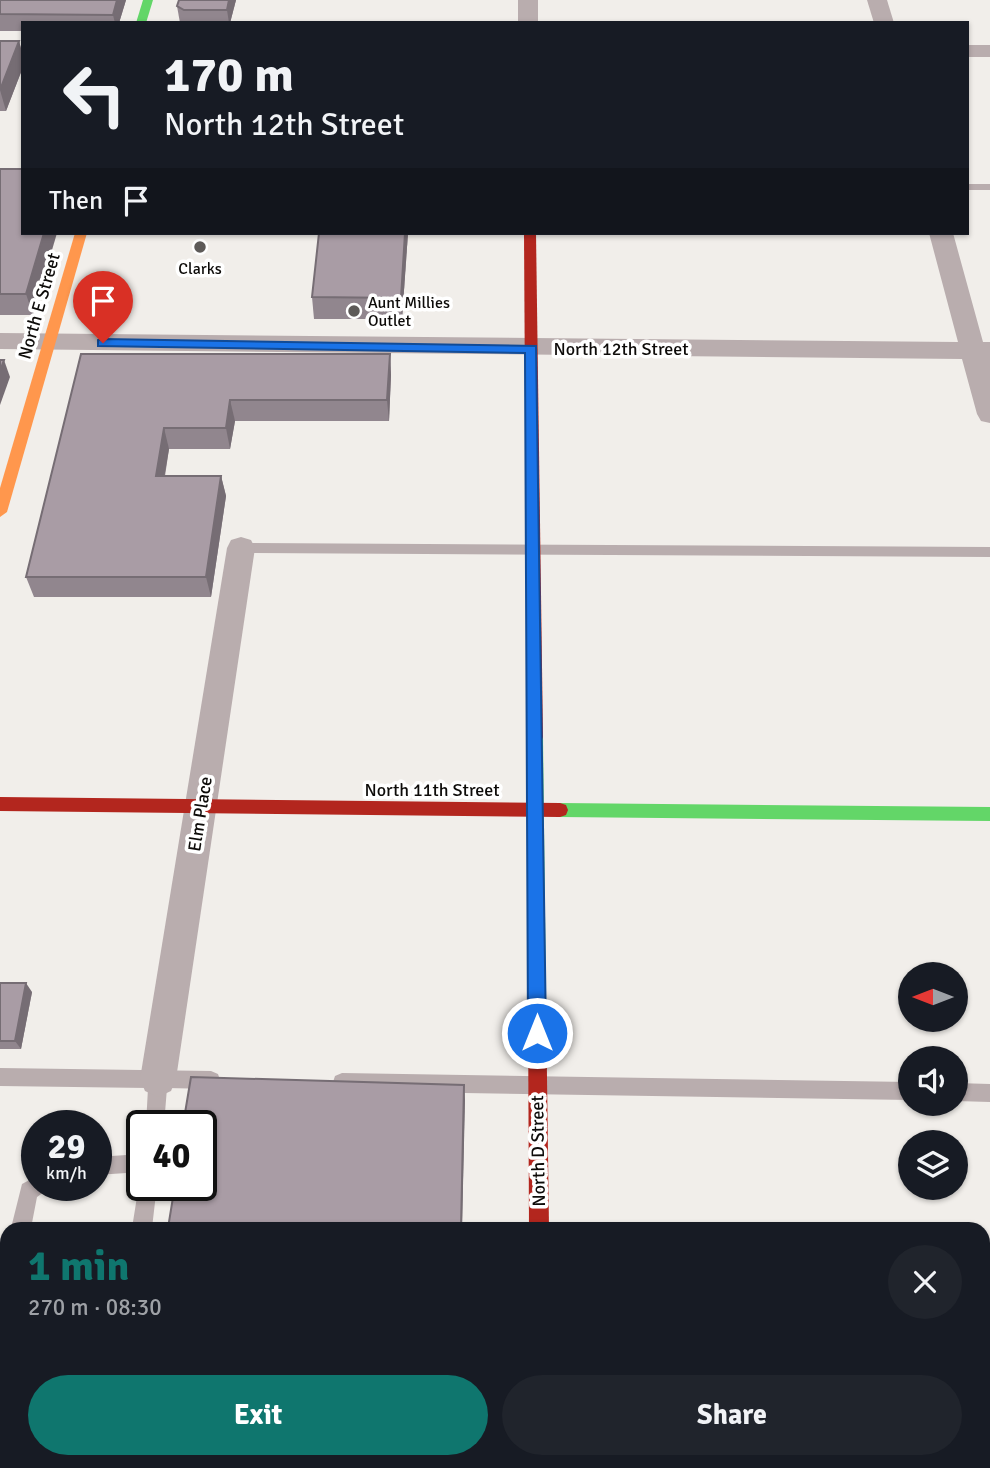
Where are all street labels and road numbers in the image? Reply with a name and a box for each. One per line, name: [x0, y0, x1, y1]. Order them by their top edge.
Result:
street label: North E Street: [13, 250, 65, 362]
street label: North 12th Street: [553, 338, 689, 360]
street label: Elm Place: [183, 775, 217, 853]
street label: North 11th Street: [364, 779, 500, 801]
street label: North D Street: [526, 1095, 550, 1207]

